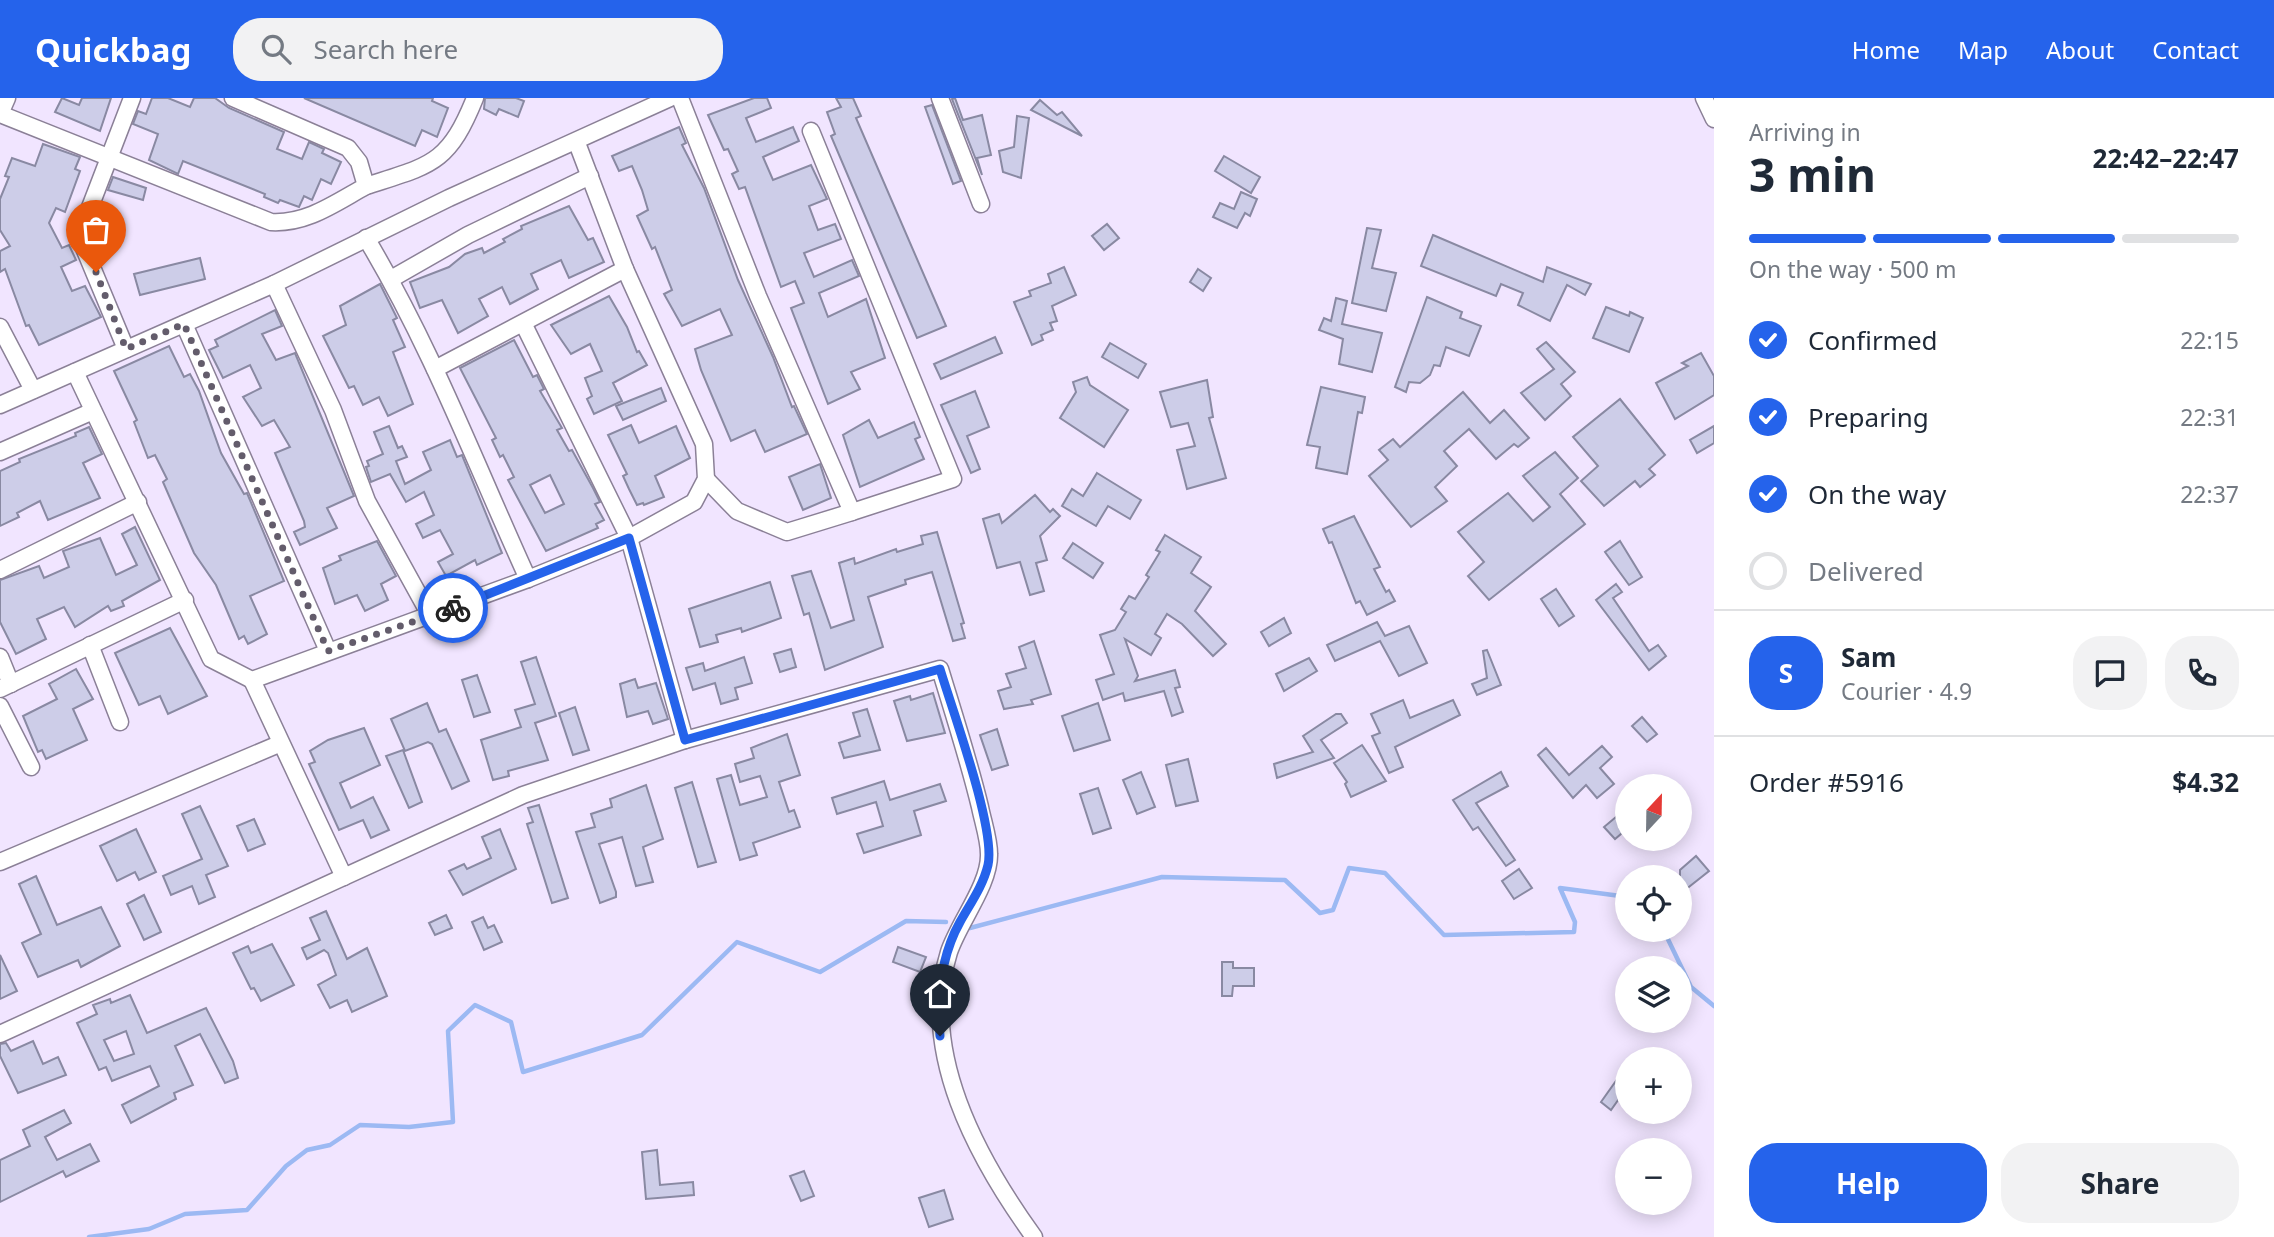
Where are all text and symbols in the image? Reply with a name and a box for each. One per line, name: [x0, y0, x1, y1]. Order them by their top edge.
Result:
search box: [233, 18, 723, 81]
text: Quickbag: [35, 27, 191, 72]
icon: search: [257, 30, 295, 68]
text: Search here: [313, 31, 458, 67]
text: Home: [1852, 33, 1920, 66]
text: Map: [1958, 33, 2008, 66]
text: About: [2046, 33, 2114, 66]
text: Contact: [2152, 33, 2239, 66]
text: Arriving in: [1749, 116, 1861, 148]
text: 22:42–22:47: [2092, 140, 2239, 176]
text: 3 min: [1749, 143, 1876, 205]
pin: [66, 200, 126, 272]
icon: bag: [77, 211, 115, 249]
text: On the way · 500 m: [1749, 253, 1956, 285]
icon: check: [1749, 321, 1787, 359]
text: Confirmed: [1808, 322, 1938, 358]
text: 22:15: [2180, 324, 2239, 356]
icon: check: [1749, 398, 1787, 436]
text: Preparing: [1808, 399, 1929, 435]
text: 22:31: [2180, 401, 2239, 433]
icon: check: [1749, 475, 1787, 513]
text: On the way: [1808, 476, 1946, 512]
text: 22:37: [2180, 478, 2239, 510]
text: Delivered: [1808, 553, 1924, 589]
courier: [418, 573, 488, 643]
icon: bike: [434, 589, 472, 627]
button: chat: [2073, 636, 2147, 710]
button: phone: [2165, 636, 2239, 710]
text: Sam: [1841, 639, 1896, 675]
text: S: [1779, 655, 1793, 691]
text: Courier · 4.9: [1841, 675, 1972, 707]
text: Order #5916: [1749, 764, 1904, 800]
text: $4.32: [2172, 764, 2239, 800]
north arrow: [1615, 774, 1692, 850]
map controls: [1615, 774, 1692, 1215]
button: locate: [1615, 865, 1692, 942]
button: layers: [1615, 956, 1692, 1033]
pin: [910, 964, 970, 1036]
icon: home: [921, 975, 959, 1013]
button: +: [1615, 1047, 1692, 1124]
button: −: [1615, 1138, 1692, 1215]
button: Help: [1749, 1143, 1987, 1223]
button: Share: [2001, 1143, 2239, 1223]

